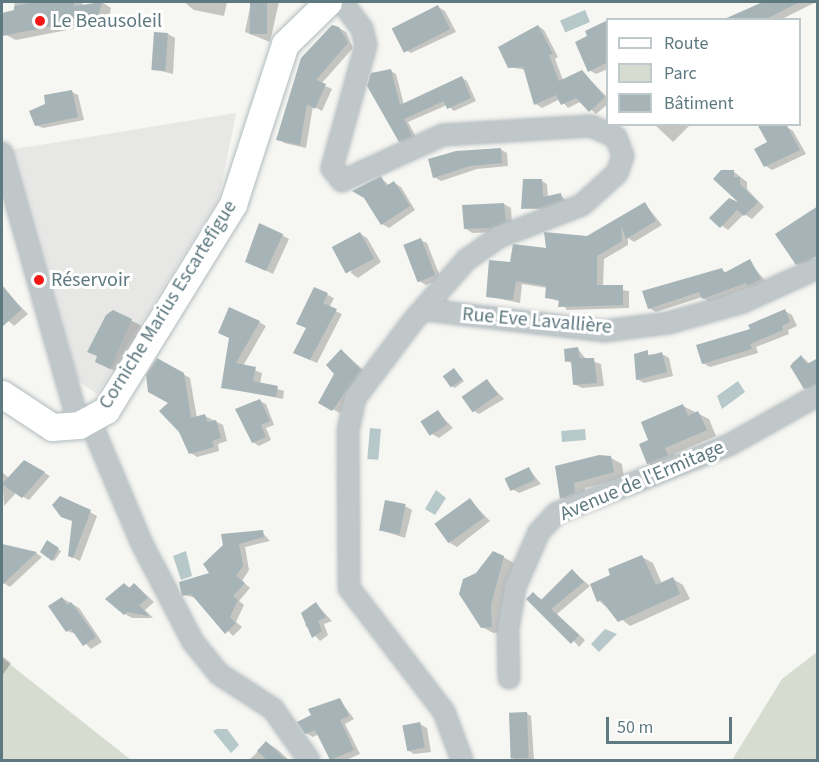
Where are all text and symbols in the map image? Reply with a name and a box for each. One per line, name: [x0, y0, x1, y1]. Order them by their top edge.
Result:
place label: Le Beausoleil: [52, 9, 162, 33]
marker: Le Beausoleil: [33, 14, 47, 28]
legend: [606, 18, 801, 126]
text: Route: [664, 31, 708, 56]
text: Parc: [664, 61, 697, 86]
text: Bâtiment: [664, 91, 734, 116]
street label: Corniche Marius Escartefigue: [94, 196, 242, 414]
place label: Réservoir: [51, 268, 130, 292]
marker: Réservoir: [32, 273, 46, 287]
street label: Rue Eve Lavallière: [461, 302, 613, 340]
street label: Avenue de l'Ermitage: [556, 436, 728, 526]
scale bar: [609, 705, 735, 743]
text: 50 m: [617, 715, 653, 740]

